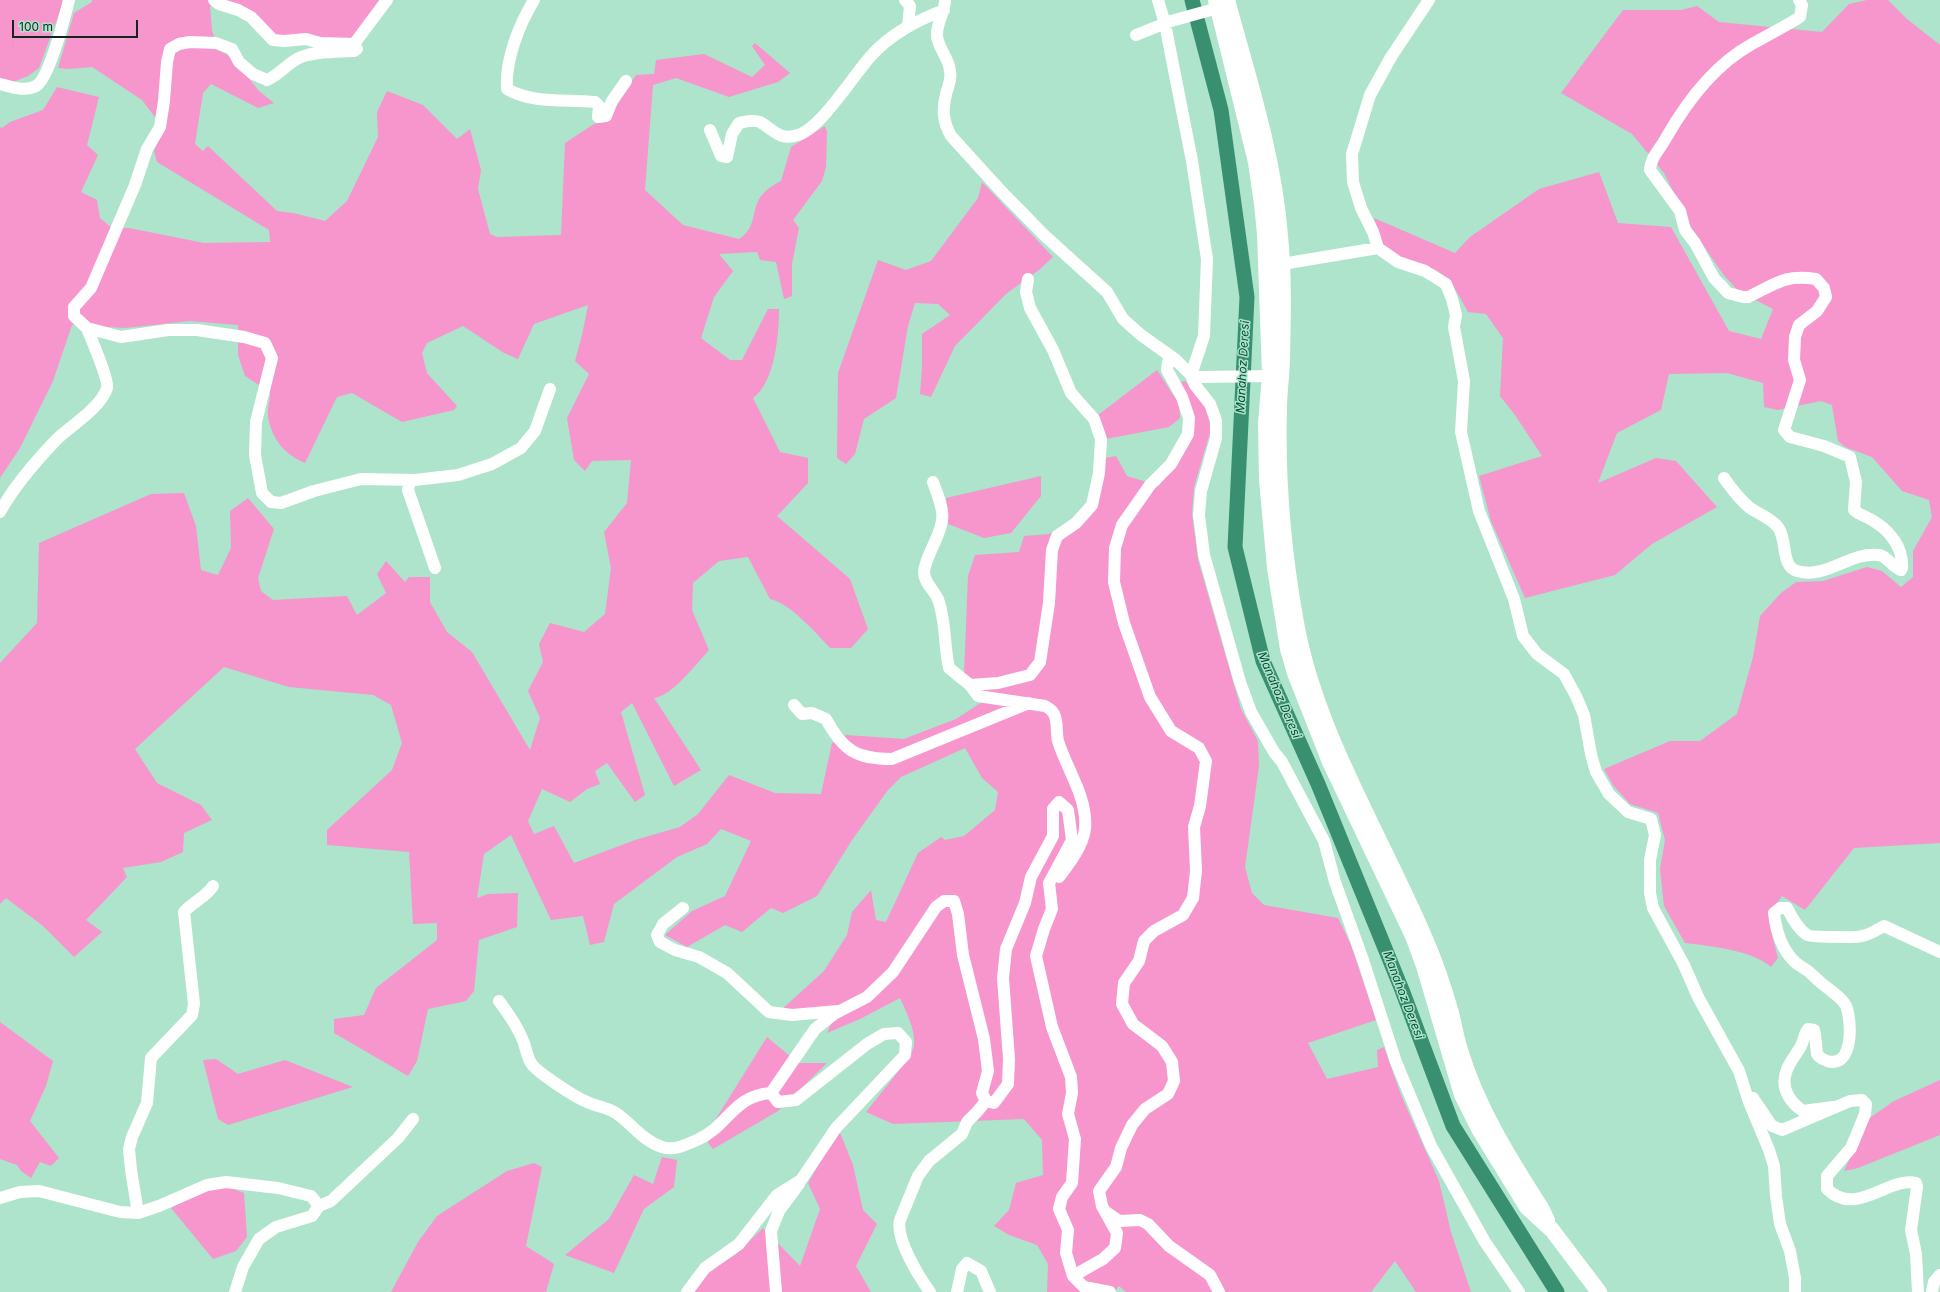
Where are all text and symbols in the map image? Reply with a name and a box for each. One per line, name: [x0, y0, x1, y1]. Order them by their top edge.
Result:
scale bar: [14, 12, 140, 38]
text: 100 m: [19, 19, 53, 34]
water label: Manahoz Deresi: [1233, 320, 1253, 414]
water label: Manahoz Deresi: [1254, 649, 1304, 741]
water label: Manahoz Deresi: [1380, 949, 1426, 1041]

